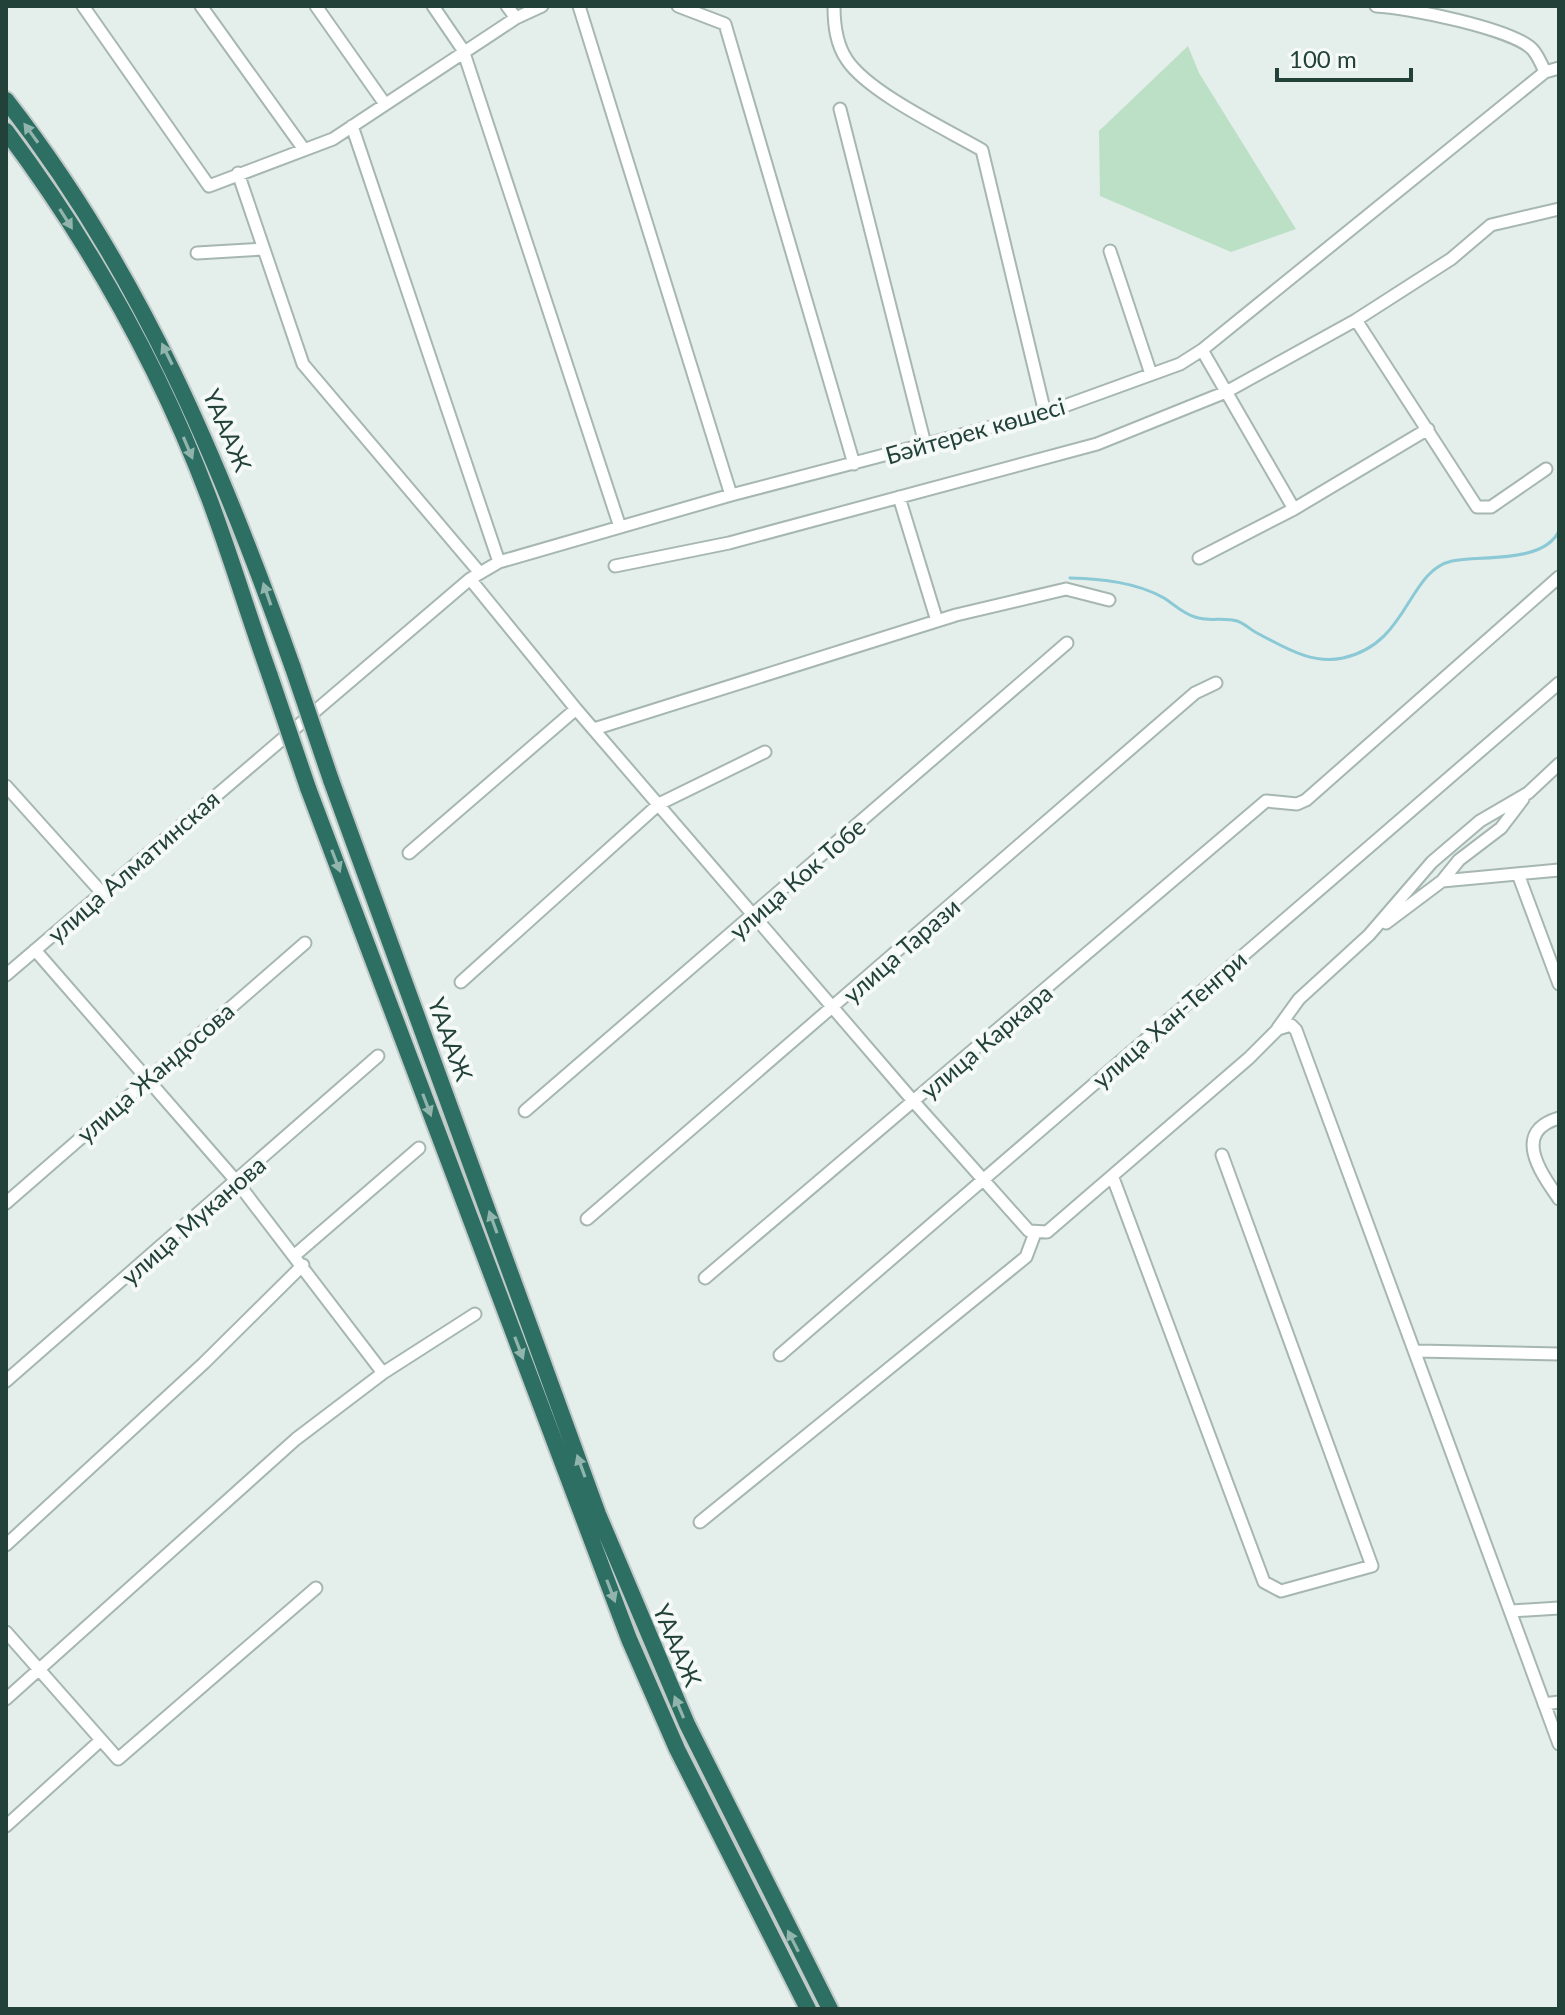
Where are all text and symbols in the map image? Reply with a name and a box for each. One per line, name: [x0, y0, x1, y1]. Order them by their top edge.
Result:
scale bar: [1277, 32, 1411, 82]
text: 100 m: [1289, 44, 1357, 73]
one-way arrow: [24, 123, 40, 143]
one-way arrow: [59, 208, 73, 230]
one-way arrow: [160, 343, 174, 366]
street label: ҮАААЖ: [198, 384, 258, 476]
street label: Бәйтерек көшесі: [882, 390, 1068, 470]
one-way arrow: [181, 436, 194, 460]
one-way arrow: [260, 582, 272, 606]
street label: улица Алматинская: [41, 784, 225, 948]
street label: улица Кок Тобе: [723, 811, 871, 945]
one-way arrow: [330, 849, 343, 873]
street label: улица Тарази: [837, 891, 965, 1009]
street label: улица Хан-Тенгри: [1086, 944, 1252, 1094]
street label: улица Каркара: [914, 978, 1058, 1104]
street label: ҮАААЖ: [423, 993, 479, 1085]
street label: улица Жандосова: [70, 996, 240, 1148]
one-way arrow: [421, 1093, 434, 1117]
street label: улица Муканова: [115, 1150, 271, 1290]
one-way arrow: [486, 1210, 498, 1234]
one-way arrow: [513, 1336, 526, 1360]
one-way arrow: [575, 1454, 587, 1478]
one-way arrow: [605, 1579, 617, 1603]
street label: ҮАААЖ: [648, 1599, 708, 1691]
one-way arrow: [672, 1695, 686, 1719]
one-way arrow: [786, 1929, 799, 1952]

